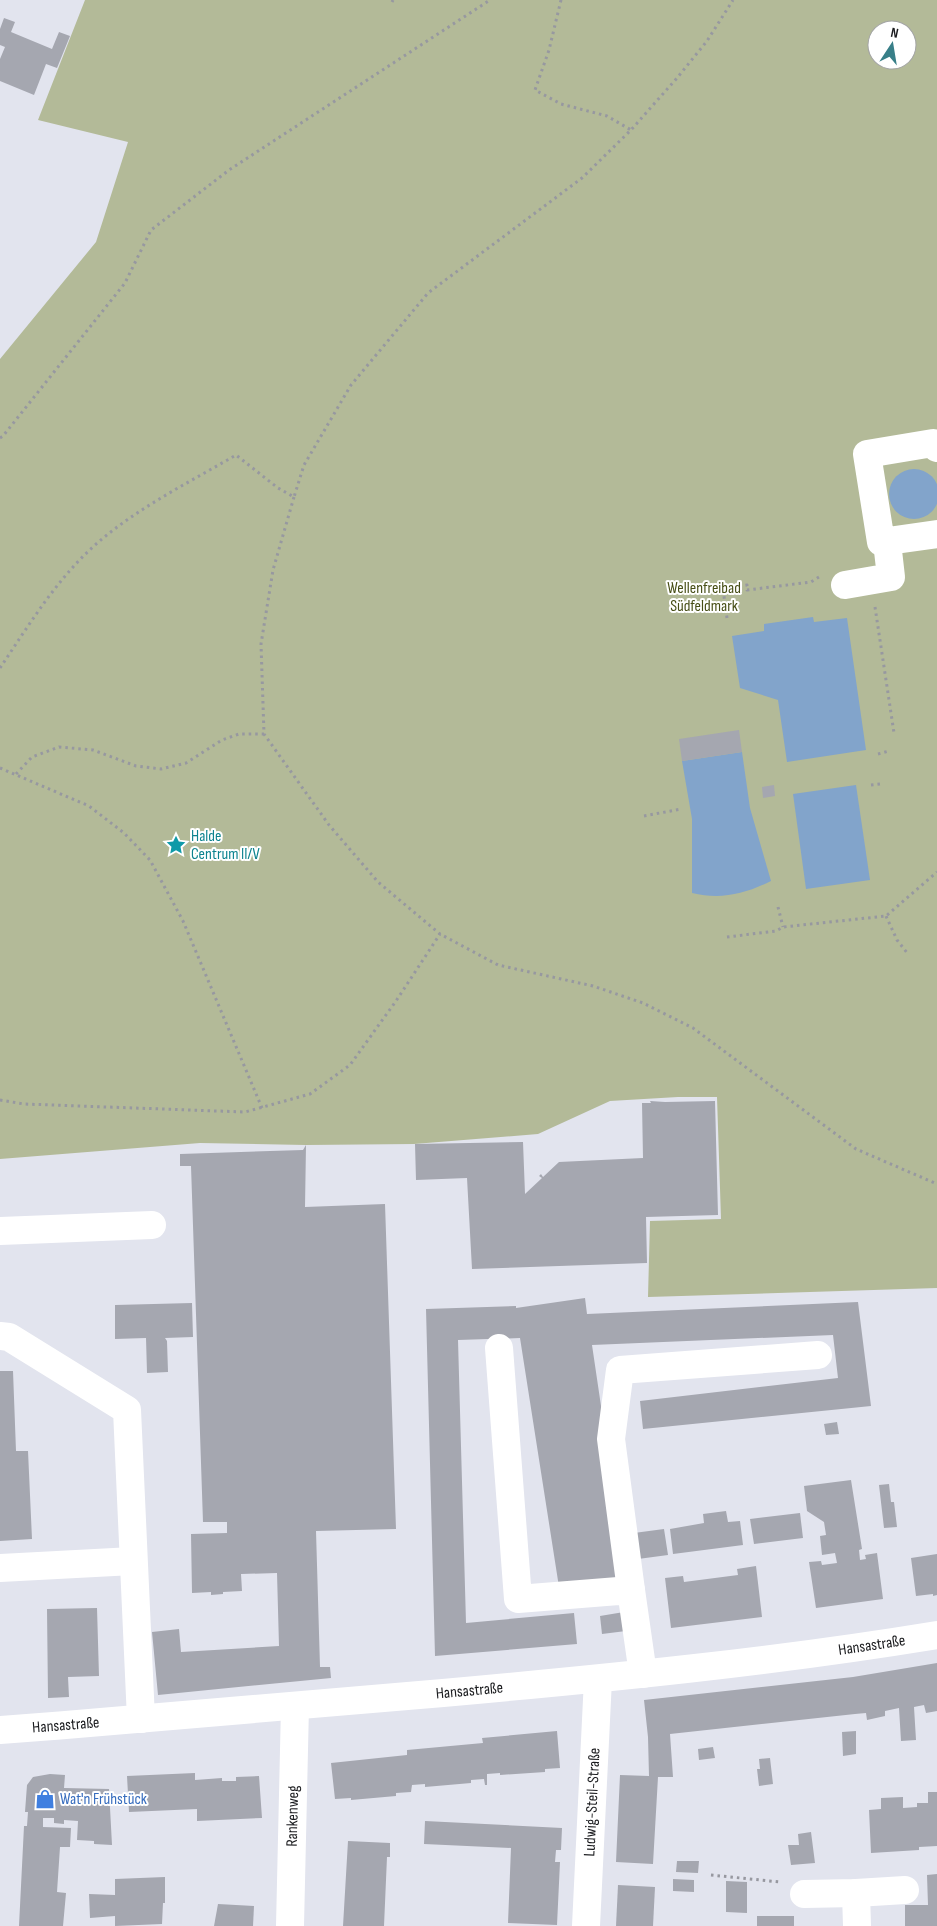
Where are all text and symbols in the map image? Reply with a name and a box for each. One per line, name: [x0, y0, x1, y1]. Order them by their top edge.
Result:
north arrow: [867, 20, 917, 70]
text: N: [889, 24, 900, 42]
park label: Wellenfreibad Südfeldmark: [667, 579, 741, 616]
place label: Halde Centrum II/V: [191, 827, 260, 864]
place icon: Halde Centrum II/V: [165, 834, 187, 856]
street label: Hansastraße: [837, 1631, 906, 1659]
street label: Hansastraße: [435, 1678, 504, 1703]
street label: Hansastraße: [32, 1713, 100, 1737]
street label: Ludwig-Steil-Straße: [580, 1747, 604, 1857]
street label: Rankenweg: [282, 1785, 303, 1847]
shop icon: Wat'n Frühstück: [34, 1788, 56, 1810]
place label: Wat'n Frühstück: [60, 1790, 147, 1809]

